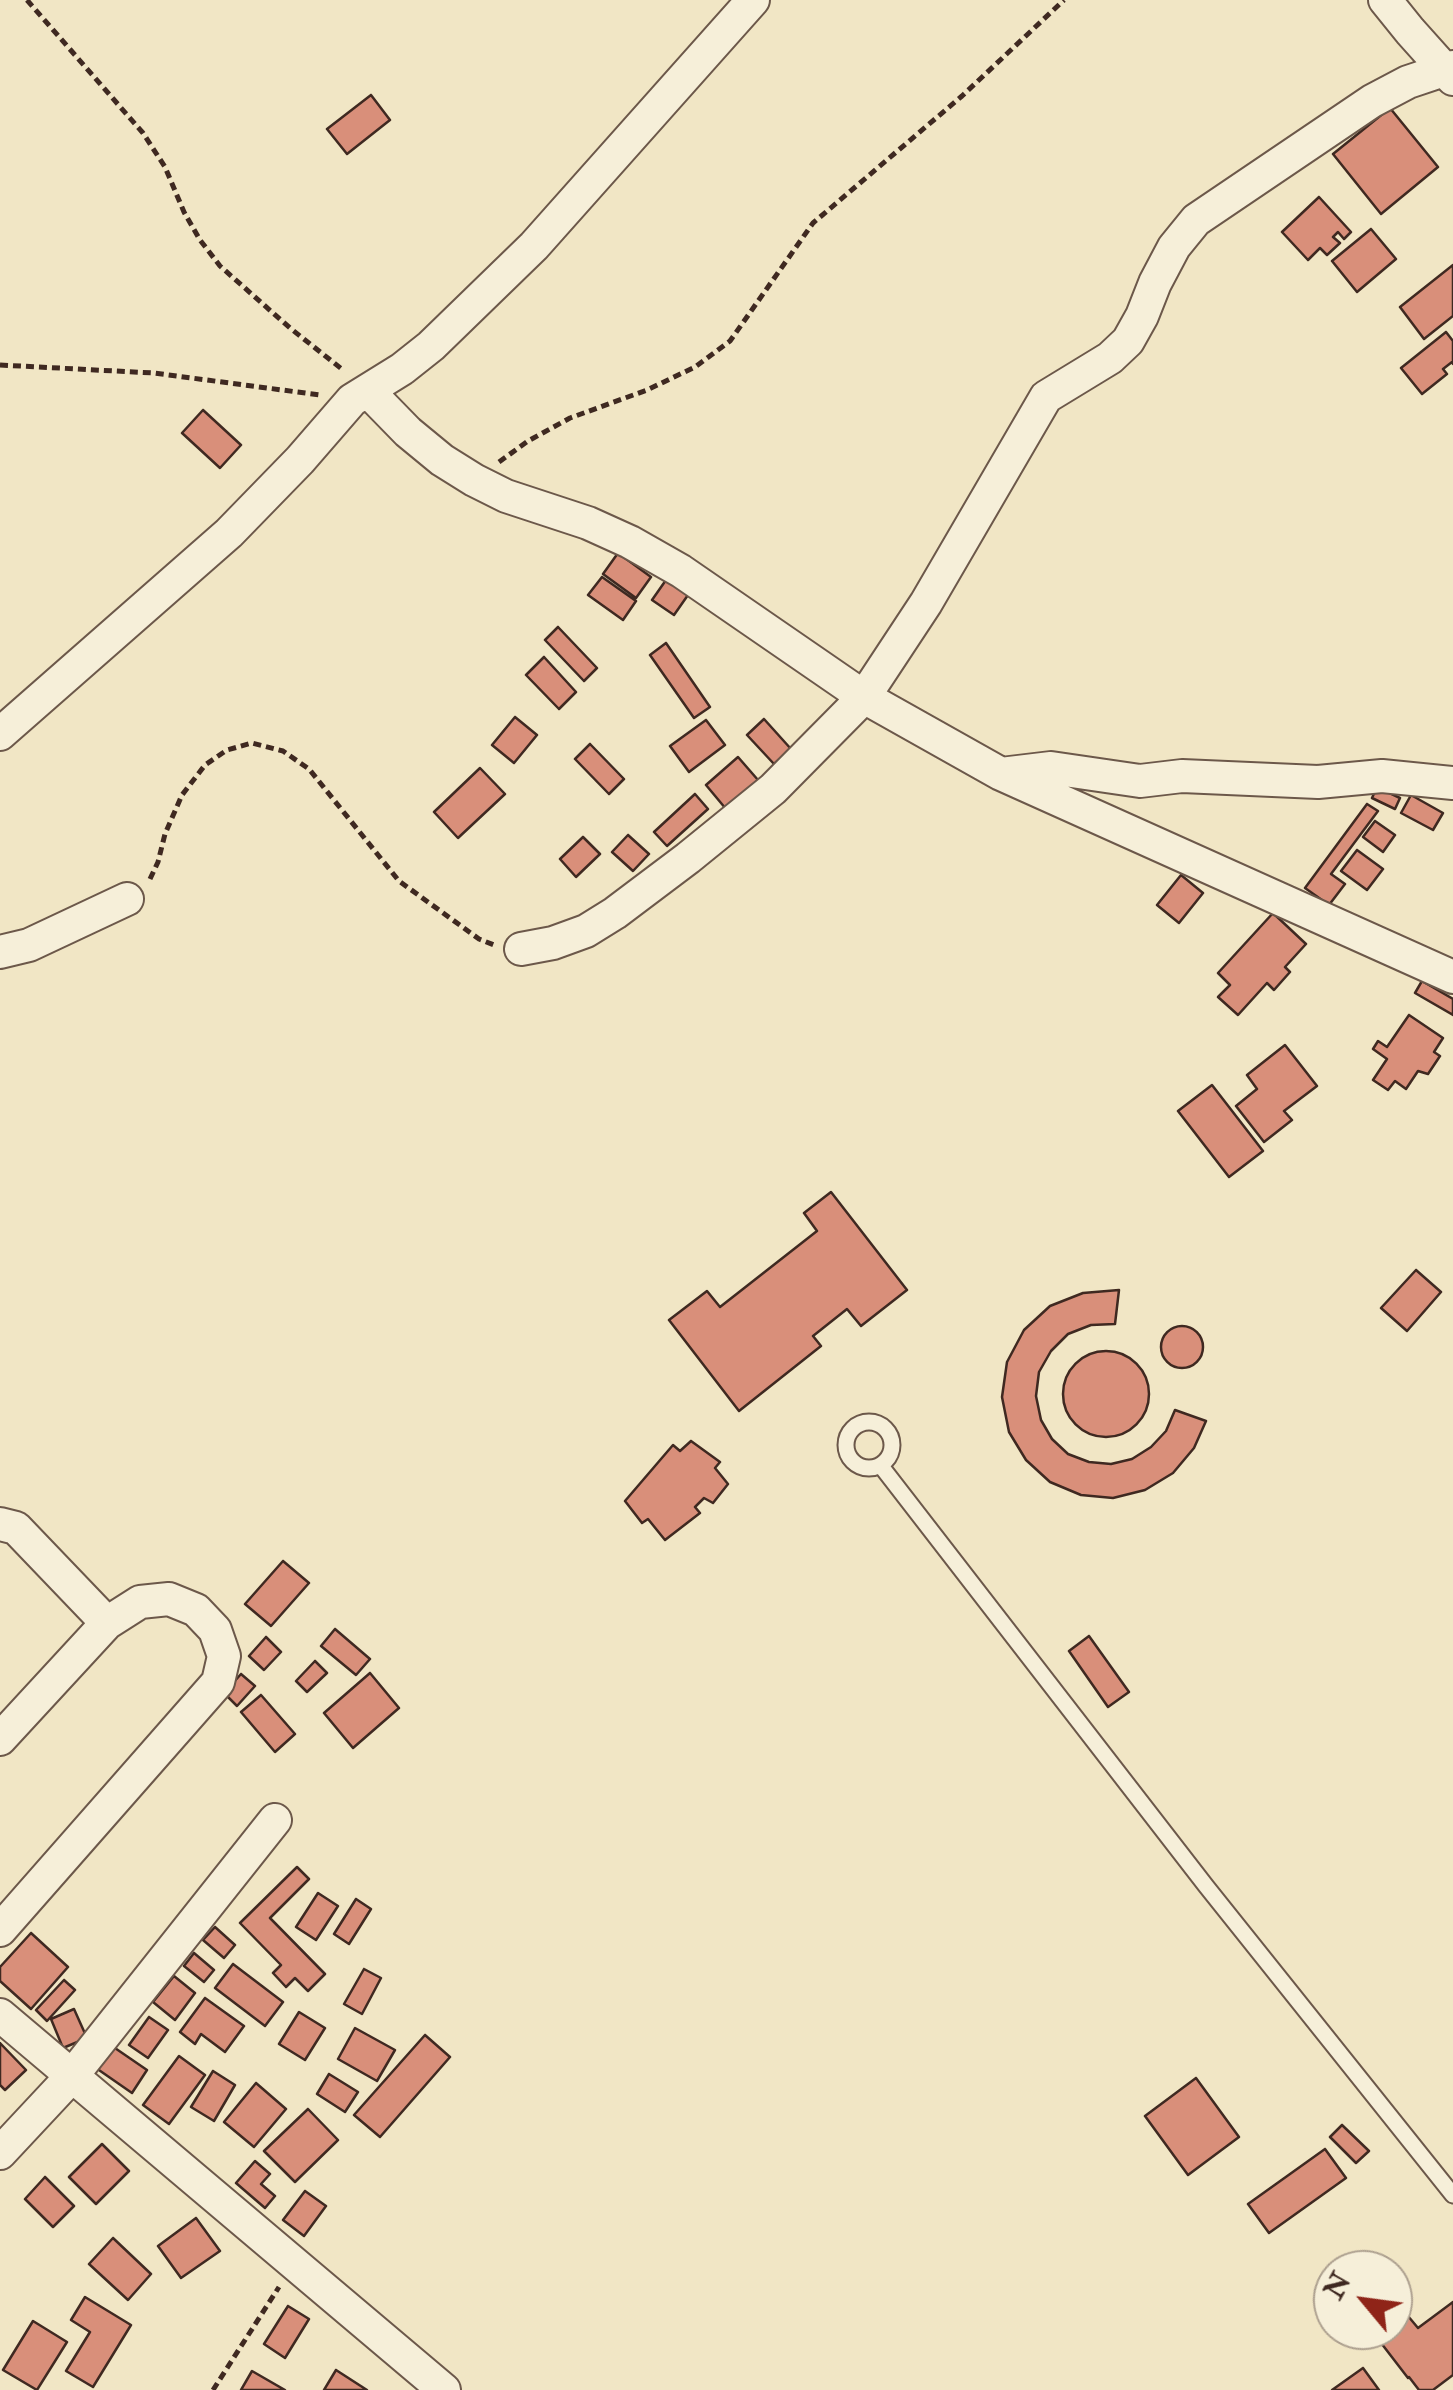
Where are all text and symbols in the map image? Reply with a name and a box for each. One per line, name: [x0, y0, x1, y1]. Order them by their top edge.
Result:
north arrow: [1313, 2250, 1413, 2350]
text: N: [1317, 2267, 1359, 2306]

